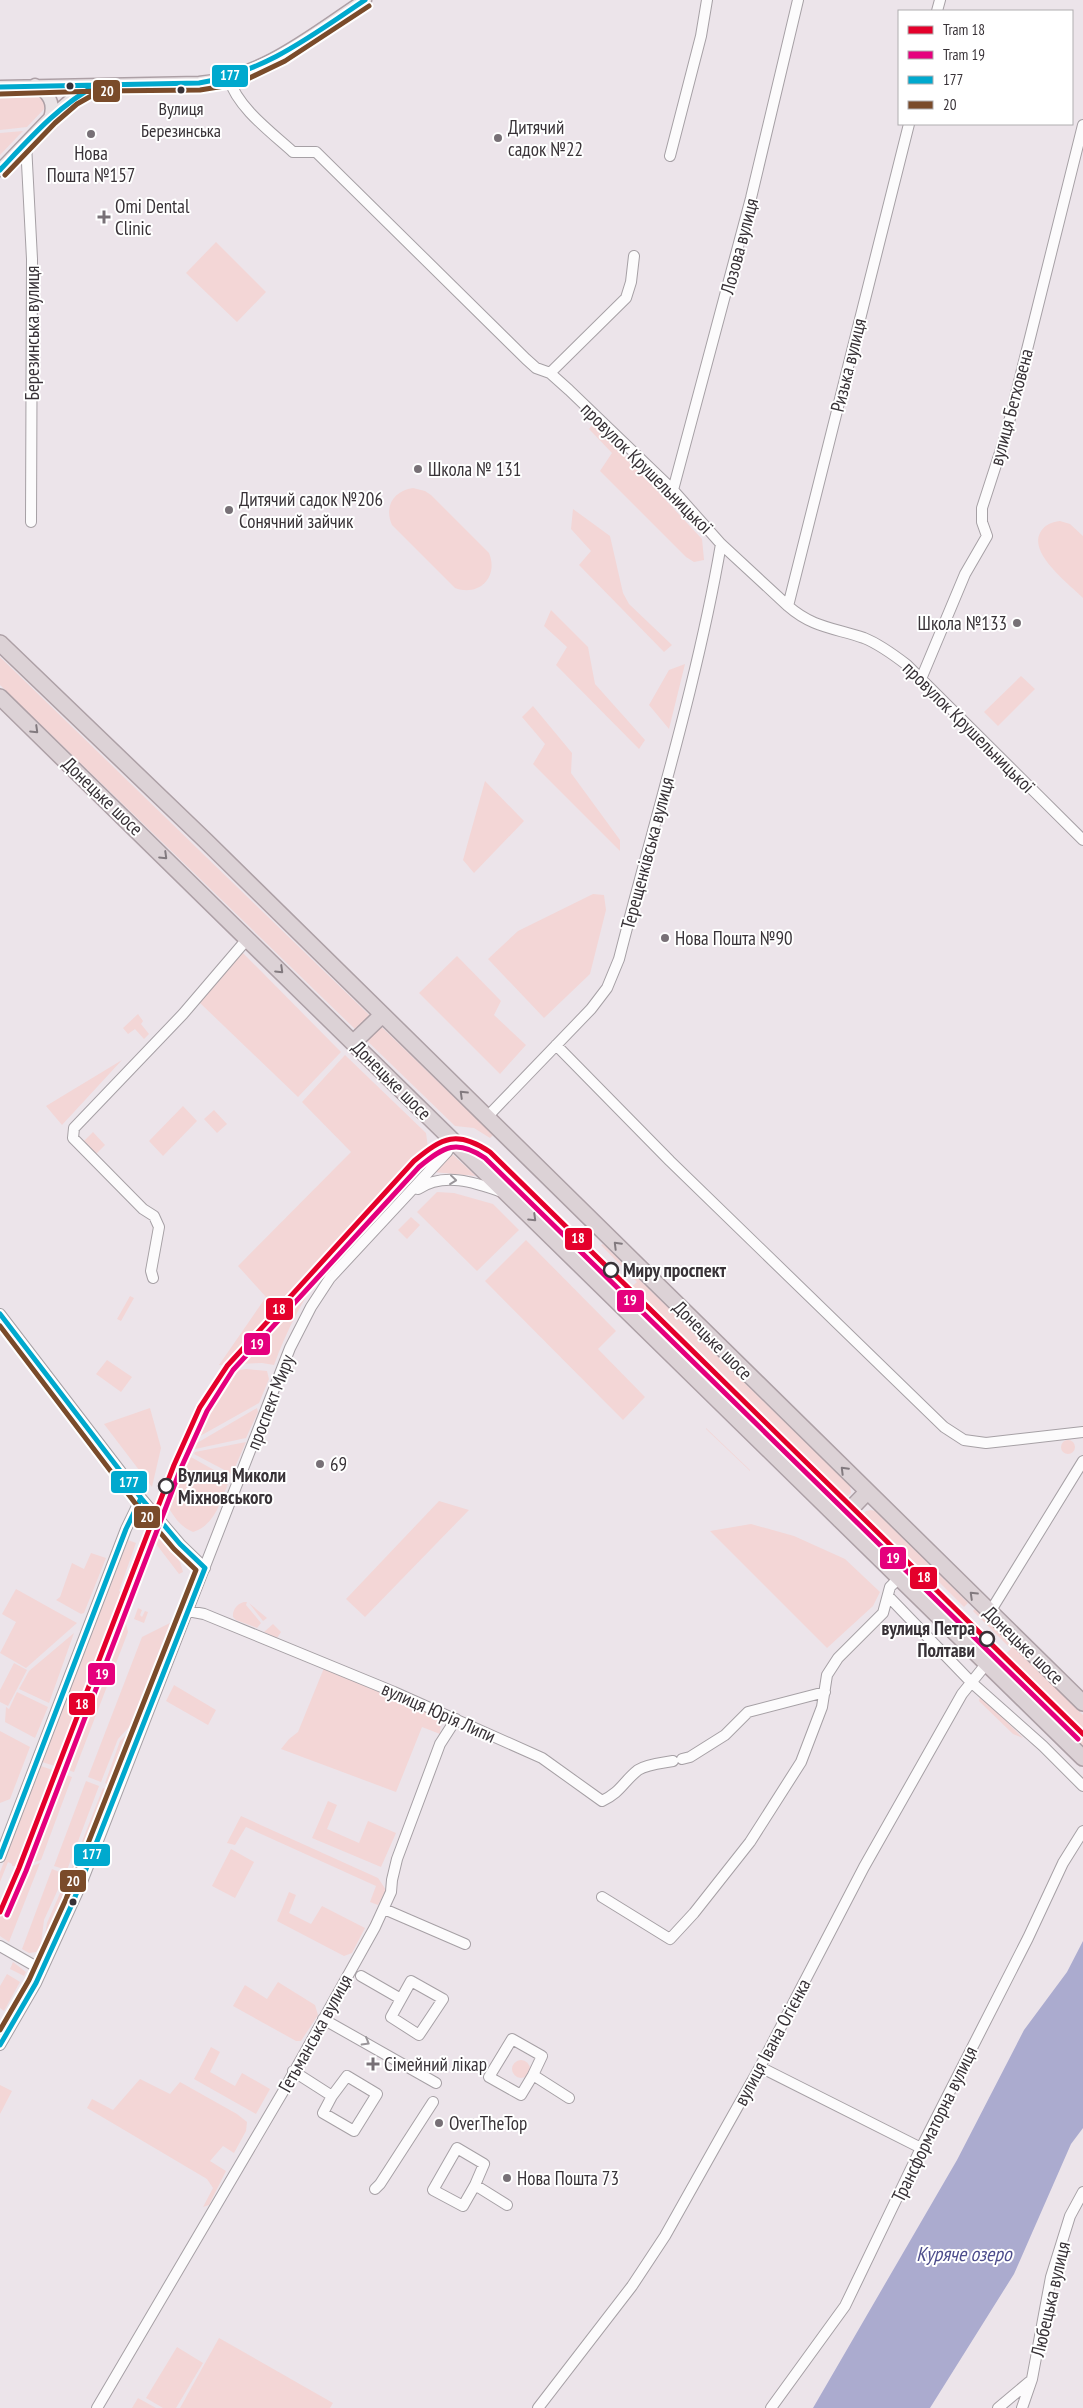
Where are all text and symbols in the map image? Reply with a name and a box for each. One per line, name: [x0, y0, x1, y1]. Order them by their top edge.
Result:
legend: [898, 10, 1073, 125]
text: Tram 18: [943, 20, 985, 39]
text: Tram 19: [943, 45, 985, 64]
line badge: 177: [211, 64, 249, 88]
text: 177: [220, 66, 240, 84]
text: 177: [943, 70, 963, 89]
line badge: 20: [92, 79, 121, 103]
unlabelled marker: [65, 81, 75, 91]
text: 20: [100, 82, 114, 100]
marker: Вулиця Березинська: [176, 85, 186, 95]
text: 20: [943, 95, 957, 114]
place label: Вулиця Березинська: [141, 97, 221, 142]
place label: Дитячий садок №22: [508, 115, 583, 161]
marker: Нова Пошта №157: [85, 128, 97, 140]
marker: Дитячий садок №22: [492, 132, 504, 144]
place label: Нова Пошта №157: [47, 141, 135, 187]
place label: Omi Dental Clinic: [115, 194, 190, 240]
street label: Лозова вулиця: [714, 195, 763, 298]
marker: Omi Dental Clinic: [97, 210, 111, 224]
street label: Березинська вулиця: [20, 266, 44, 400]
street label: Ризька вулиця: [825, 316, 871, 414]
street label: вулиця Бетховена: [984, 346, 1038, 468]
street label: провулок Крушельницької: [576, 397, 718, 539]
place label: Школа № 131: [428, 457, 521, 481]
marker: Школа № 131: [412, 463, 424, 475]
place label: Дитячий садок №206 Сонячний зайчик: [239, 487, 383, 533]
marker: Дитячий садок №206 Сонячний зайчик: [223, 504, 235, 516]
place label: Школа №133: [918, 611, 1007, 635]
marker: Школа №133: [1011, 617, 1023, 629]
street label: провулок Крушельницької: [898, 656, 1040, 798]
one-way arrow: [29, 724, 38, 733]
street label: Донецьке шосе: [58, 752, 148, 840]
street label: Терещенківська вулиця: [615, 774, 679, 932]
one-way arrow: [159, 850, 168, 859]
place label: Нова Пошта №90: [675, 926, 793, 950]
marker: Нова Пошта №90: [659, 932, 671, 944]
one-way arrow: [275, 964, 284, 973]
street label: Донецьке шосе: [347, 1035, 437, 1125]
one-way arrow: [460, 1091, 469, 1100]
one-way arrow: [450, 1174, 458, 1185]
one-way arrow: [528, 1212, 537, 1221]
line badge: 18: [564, 1227, 593, 1251]
text: 18: [571, 1229, 585, 1247]
one-way arrow: [613, 1242, 622, 1251]
place label: Миру проспект: [623, 1258, 727, 1282]
marker: Миру проспект: [603, 1262, 619, 1278]
line badge: 19: [616, 1289, 645, 1313]
text: 19: [623, 1291, 637, 1309]
street label: Донецьке шосе: [668, 1295, 758, 1385]
line badge: 18: [265, 1297, 294, 1321]
text: 18: [272, 1300, 286, 1318]
line badge: 19: [243, 1332, 271, 1356]
text: 19: [250, 1335, 264, 1353]
street label: проспект Миру: [241, 1350, 299, 1453]
place label: 69: [330, 1452, 347, 1476]
marker: 69: [314, 1458, 326, 1470]
place label: Вулиця Миколи Міхновського: [178, 1463, 286, 1509]
one-way arrow: [841, 1466, 850, 1475]
line badge: 177: [110, 1470, 148, 1494]
text: 177: [119, 1473, 139, 1491]
marker: Вулиця Миколи Міхновського: [158, 1478, 174, 1494]
line badge: 20: [133, 1505, 161, 1529]
text: 20: [140, 1508, 154, 1526]
line badge: 19: [879, 1546, 907, 1570]
text: 19: [886, 1549, 900, 1567]
line badge: 18: [909, 1566, 938, 1590]
text: 18: [917, 1568, 931, 1586]
one-way arrow: [970, 1592, 979, 1601]
street label: Донецьке шосе: [979, 1601, 1069, 1689]
place label: вулиця Петра Полтави: [881, 1616, 975, 1662]
marker: вулиця Петра Полтави: [979, 1631, 995, 1647]
line badge: 19: [87, 1662, 116, 1686]
text: 19: [95, 1665, 109, 1683]
street label: вулиця Юрія Липи: [378, 1676, 500, 1748]
line badge: 18: [68, 1692, 96, 1716]
text: 18: [75, 1695, 89, 1713]
line badge: 177: [73, 1843, 111, 1867]
text: 177: [82, 1845, 102, 1863]
line badge: 20: [59, 1869, 87, 1893]
text: 20: [66, 1872, 80, 1890]
unlabelled marker: [68, 1897, 78, 1907]
street label: Гетьманська вулиця: [273, 1970, 357, 2096]
street label: вулиця Івана Огієнка: [728, 1974, 816, 2110]
one-way arrow: [360, 2036, 369, 2046]
street label: Трансформаторна вулиця: [886, 2042, 982, 2206]
place label: Сімейний лікар: [384, 2052, 487, 2076]
marker: Сімейний лікар: [366, 2057, 380, 2071]
place label: OverTheTop: [449, 2111, 527, 2135]
marker: OverTheTop: [433, 2117, 445, 2129]
place label: Нова Пошта 73: [517, 2166, 619, 2190]
marker: Нова Пошта 73: [501, 2172, 513, 2184]
street label: Любецька вулиця: [1025, 2239, 1075, 2360]
water label: Куряче озеро: [916, 2241, 1013, 2267]

